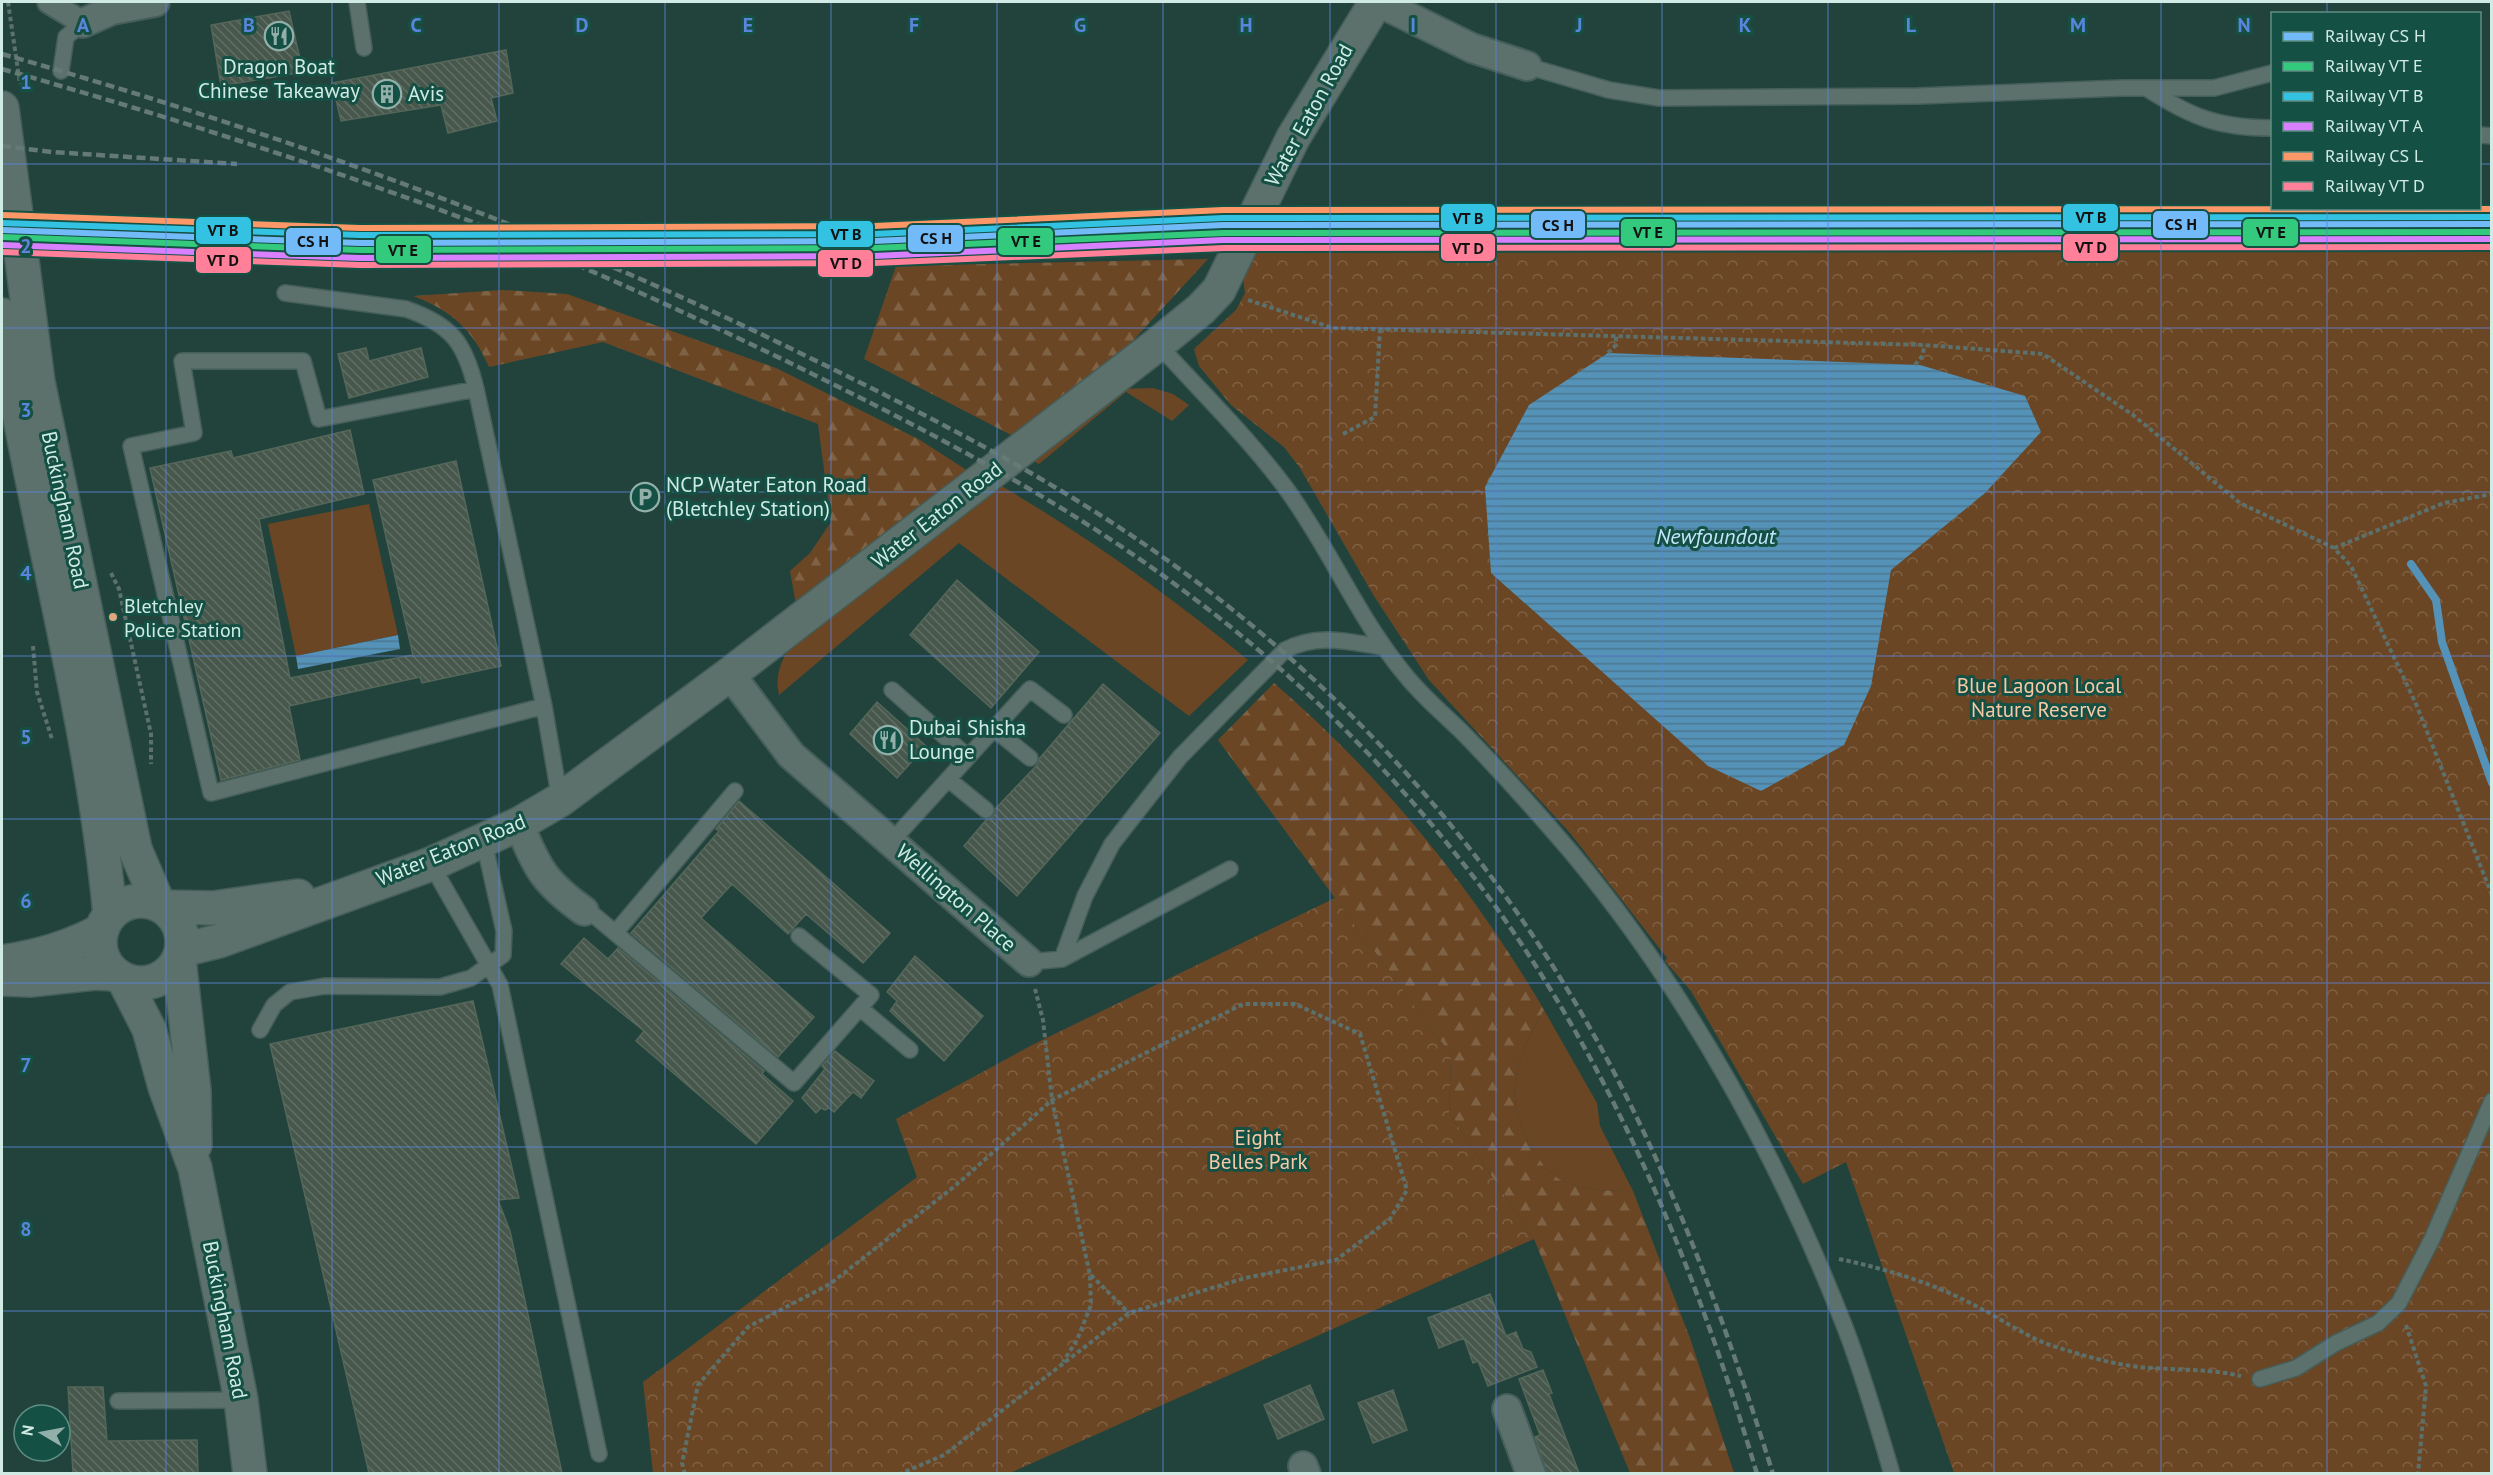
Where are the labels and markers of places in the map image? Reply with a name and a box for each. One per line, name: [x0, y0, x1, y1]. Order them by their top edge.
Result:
restaurant icon: Dragon Boat Chinese Takeaway: [263, 20, 295, 52]
place label: Dragon Boat Chinese Takeaway: [198, 53, 360, 104]
building icon: Avis: [371, 78, 403, 110]
place label: Avis: [408, 80, 444, 107]
place label: NCP Water Eaton Road (Bletchley Station): [666, 471, 867, 522]
parking icon: NCP Water Eaton Road (Bletchley Station): [629, 481, 661, 513]
place label: Bletchley Police Station: [124, 593, 242, 643]
marker: Bletchley Police Station: [107, 611, 119, 623]
place label: Dubai Shisha Lounge: [909, 714, 1026, 765]
restaurant icon: Dubai Shisha Lounge: [872, 724, 904, 756]

